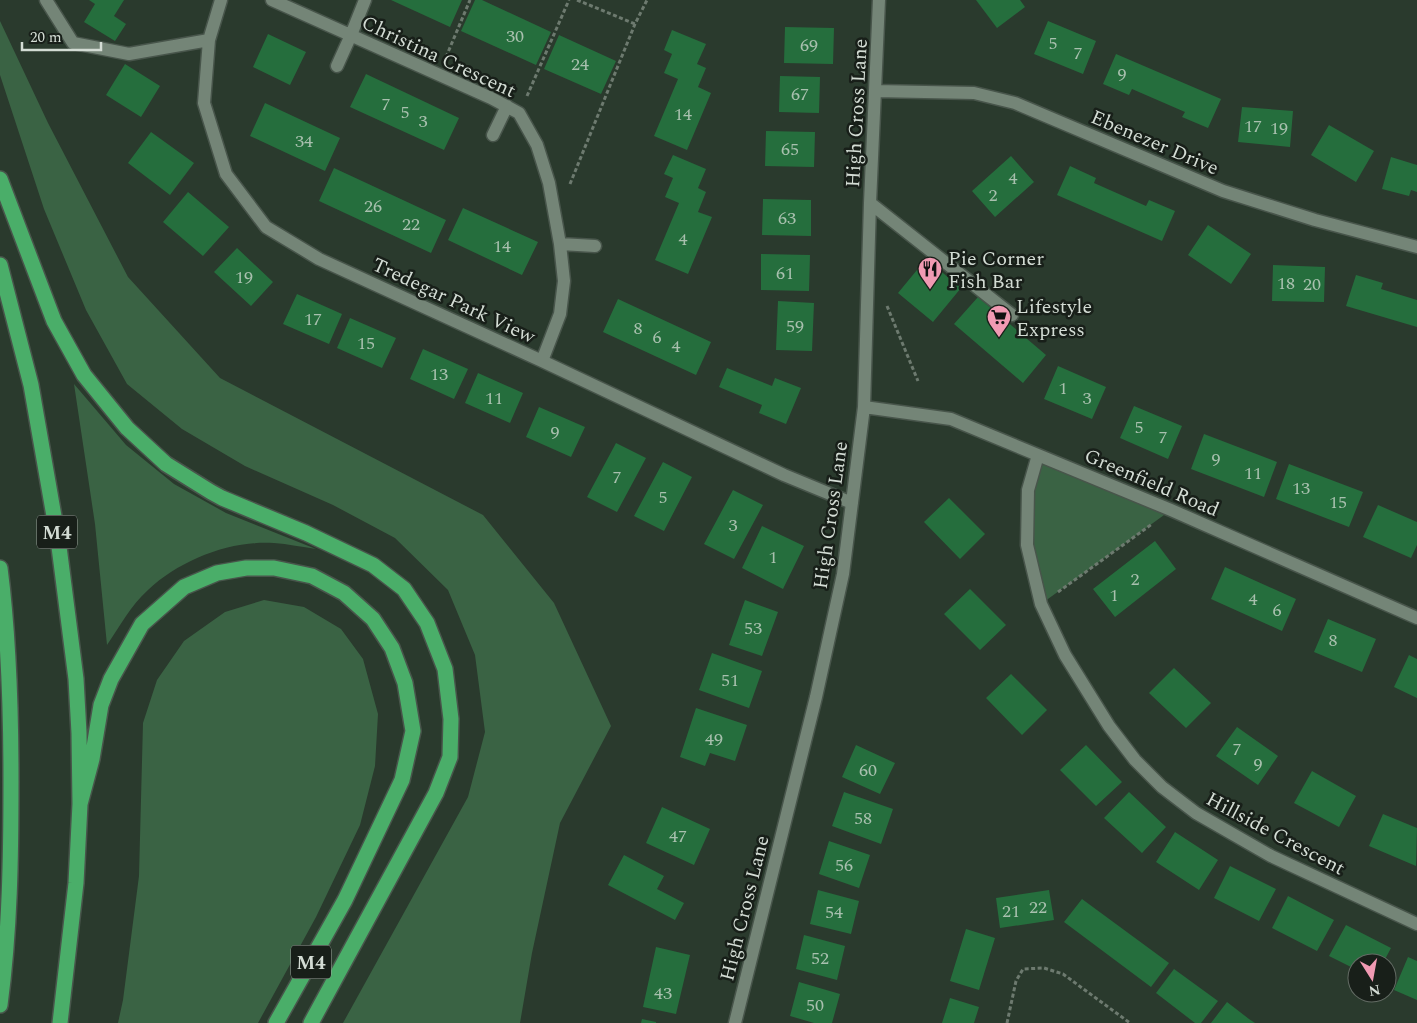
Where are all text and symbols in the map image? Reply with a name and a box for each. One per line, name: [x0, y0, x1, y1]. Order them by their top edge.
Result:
street label: Christina Crescent: [356, 8, 521, 106]
scale bar: [22, 20, 101, 52]
house number: 30: [506, 23, 524, 50]
text: 20 m: [30, 26, 62, 49]
house number: 5: [1049, 30, 1058, 57]
house number: 69: [800, 32, 818, 59]
street label: High Cross Lane: [838, 38, 876, 188]
house number: 7: [1074, 40, 1083, 67]
house number: 24: [571, 51, 589, 78]
house number: 9: [1118, 61, 1127, 88]
house number: 67: [791, 81, 809, 108]
house number: 7: [382, 91, 391, 118]
house number: 5: [401, 99, 410, 126]
house number: 14: [674, 101, 692, 128]
street label: Ebenezer Drive: [1086, 102, 1223, 183]
house number: 3: [419, 108, 428, 135]
house number: 17: [1244, 113, 1262, 140]
house number: 19: [1270, 115, 1288, 142]
house number: 34: [295, 128, 313, 155]
house number: 65: [781, 136, 799, 163]
house number: 4: [1009, 165, 1018, 192]
house number: 2: [989, 182, 998, 209]
house number: 26: [364, 193, 382, 220]
house number: 63: [778, 205, 796, 232]
house number: 22: [402, 211, 420, 238]
house number: 4: [679, 226, 688, 253]
house number: 14: [493, 233, 511, 260]
place label: Pie Corner Fish Bar: [948, 244, 1044, 297]
street label: Tredegar Park View: [367, 250, 541, 352]
restaurant icon: Pie Corner Fish Bar: [917, 256, 943, 290]
house number: 61: [776, 260, 794, 287]
house number: 19: [235, 264, 253, 291]
house number: 18: [1277, 270, 1295, 297]
house number: 20: [1303, 271, 1321, 298]
place label: Lifestyle Express: [1016, 292, 1092, 345]
supermarket icon: Lifestyle Express: [986, 304, 1012, 338]
house number: 17: [304, 306, 322, 333]
house number: 59: [786, 313, 804, 340]
house number: 8: [634, 315, 643, 342]
house number: 6: [653, 324, 662, 351]
house number: 15: [357, 330, 375, 357]
house number: 4: [672, 333, 681, 360]
house number: 13: [430, 361, 448, 388]
house number: 1: [1059, 375, 1068, 402]
house number: 11: [485, 385, 503, 412]
house number: 3: [1083, 385, 1092, 412]
house number: 5: [1135, 414, 1144, 441]
house number: 9: [551, 419, 560, 446]
house number: 7: [1159, 424, 1168, 451]
street label: High Cross Lane: [806, 439, 856, 591]
street label: Greenfield Road: [1079, 441, 1224, 525]
house number: 9: [1212, 446, 1221, 473]
house number: 11: [1244, 460, 1262, 487]
house number: 7: [613, 464, 622, 491]
house number: 13: [1292, 475, 1310, 502]
house number: 5: [659, 484, 668, 511]
house number: 15: [1329, 489, 1347, 516]
house number: 3: [729, 512, 738, 539]
road number: M4: [37, 516, 77, 548]
house number: 1: [769, 544, 778, 571]
house number: 2: [1131, 566, 1140, 593]
house number: 1: [1110, 582, 1119, 609]
house number: 4: [1249, 586, 1258, 613]
house number: 6: [1273, 597, 1282, 624]
house number: 53: [744, 615, 762, 642]
house number: 8: [1329, 627, 1338, 654]
house number: 51: [721, 667, 739, 694]
house number: 49: [705, 726, 723, 753]
house number: 7: [1233, 736, 1242, 763]
house number: 9: [1254, 751, 1263, 778]
house number: 60: [859, 757, 877, 784]
street label: Hillside Crescent: [1201, 785, 1350, 883]
house number: 58: [854, 805, 872, 832]
house number: 47: [669, 823, 687, 850]
street label: High Cross Lane: [712, 832, 778, 984]
house number: 56: [835, 852, 853, 879]
house number: 22: [1029, 894, 1047, 921]
house number: 21: [1002, 898, 1020, 925]
house number: 54: [825, 899, 843, 926]
house number: 52: [811, 945, 829, 972]
road number: M4: [291, 946, 331, 979]
north arrow: [1347, 953, 1397, 1003]
text: N: [1367, 979, 1382, 1002]
house number: 43: [654, 980, 672, 1007]
house number: 50: [806, 992, 824, 1019]

